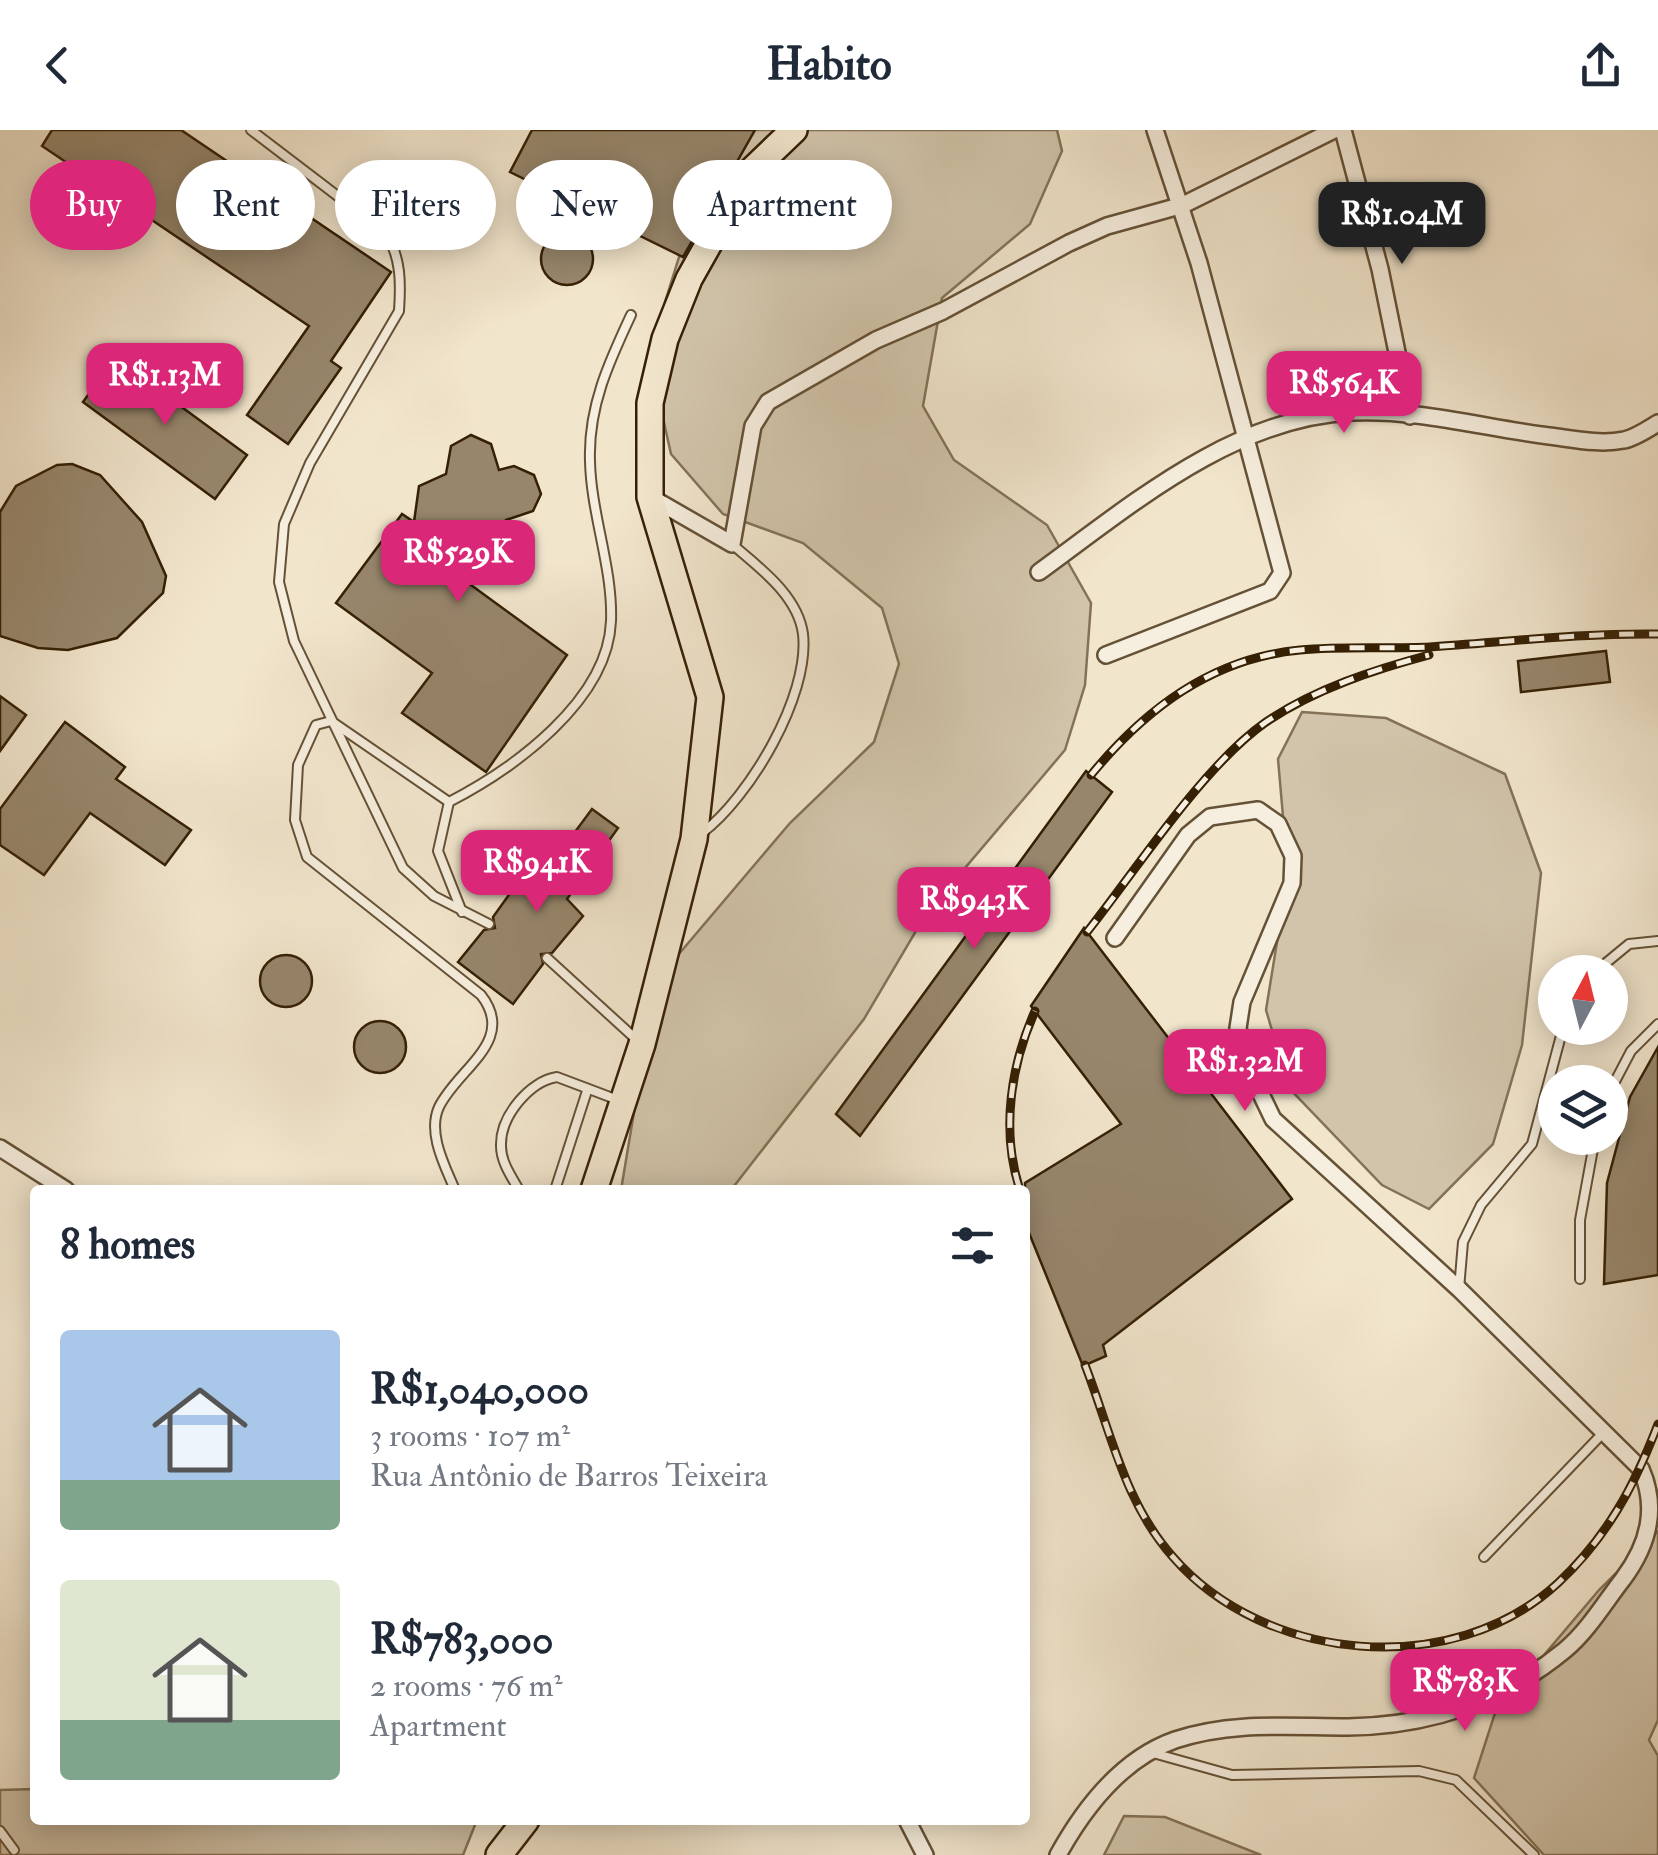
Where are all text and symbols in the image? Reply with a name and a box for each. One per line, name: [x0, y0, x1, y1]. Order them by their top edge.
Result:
text: Habito: [766, 37, 892, 93]
icon: back: [30, 38, 85, 93]
icon: share: [1573, 38, 1628, 93]
chip: Buy: [30, 160, 156, 250]
chip: Rent: [176, 160, 315, 250]
chip: Filters: [335, 160, 496, 250]
chip: New: [516, 160, 653, 250]
chip: Apartment: [673, 160, 892, 250]
pin: R$1.04M: [1310, 182, 1494, 267]
text: R$1.04M: [1340, 194, 1464, 234]
pin: R$1.13M: [73, 343, 257, 428]
pin: R$564K: [1263, 351, 1425, 436]
text: R$1.13M: [108, 355, 222, 395]
text: R$564K: [1289, 363, 1399, 403]
pin: R$529K: [377, 520, 539, 605]
text: R$529K: [403, 532, 513, 572]
pin: R$941K: [456, 830, 618, 915]
text: R$941K: [483, 842, 591, 882]
pin: R$943K: [893, 867, 1055, 952]
text: R$943K: [919, 879, 1029, 919]
north arrow: [1538, 955, 1628, 1045]
map controls: [1538, 955, 1628, 1155]
pin: R$1.32M: [1153, 1029, 1337, 1114]
text: R$1.32M: [1186, 1041, 1304, 1081]
button: layers: [1538, 1065, 1628, 1155]
icon: filters: [945, 1218, 1000, 1273]
text: 8 homes: [60, 1219, 195, 1271]
text: R$1,040,000: [370, 1364, 589, 1416]
icon: home: [140, 1370, 260, 1490]
text: 3 rooms · 107 m²: [370, 1416, 570, 1456]
text: Rua Antônio de Barros Teixeira: [370, 1456, 768, 1496]
text: R$783,000: [370, 1614, 554, 1666]
icon: home: [140, 1620, 260, 1740]
pin: R$783K: [1384, 1649, 1546, 1734]
text: R$783K: [1412, 1661, 1518, 1701]
text: 2 rooms · 76 m²: [370, 1666, 563, 1706]
text: Apartment: [370, 1706, 507, 1746]

